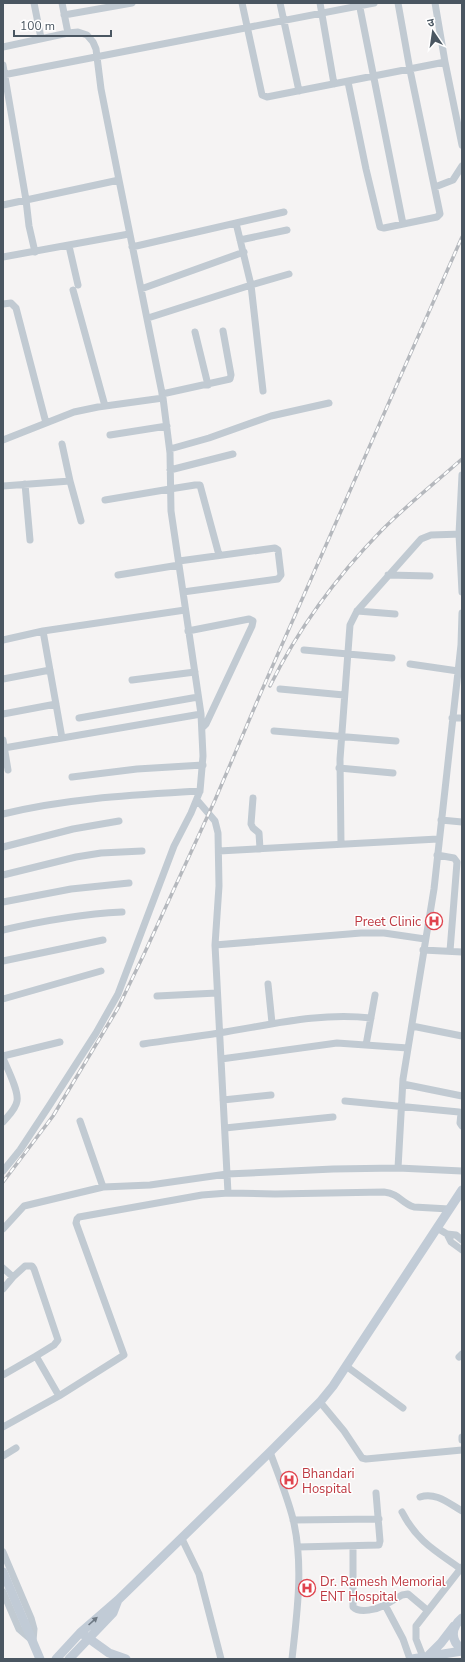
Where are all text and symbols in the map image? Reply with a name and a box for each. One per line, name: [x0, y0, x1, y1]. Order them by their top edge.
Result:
scale bar: [14, 12, 111, 38]
north arrow: [413, 12, 453, 52]
text: उ: [426, 15, 436, 31]
text: 100 m: [20, 18, 55, 34]
hospital icon: Preet Clinic: [424, 911, 444, 931]
place label: Preet Clinic: [355, 913, 421, 931]
place label: Bhandari Hospital: [302, 1465, 355, 1498]
hospital icon: Bhandari Hospital: [279, 1470, 299, 1490]
place label: Dr. Ramesh Memorial ENT Hospital: [320, 1573, 446, 1606]
hospital icon: Dr. Ramesh Memorial ENT Hospital: [297, 1578, 317, 1598]
one-way arrow: [88, 1616, 98, 1626]

